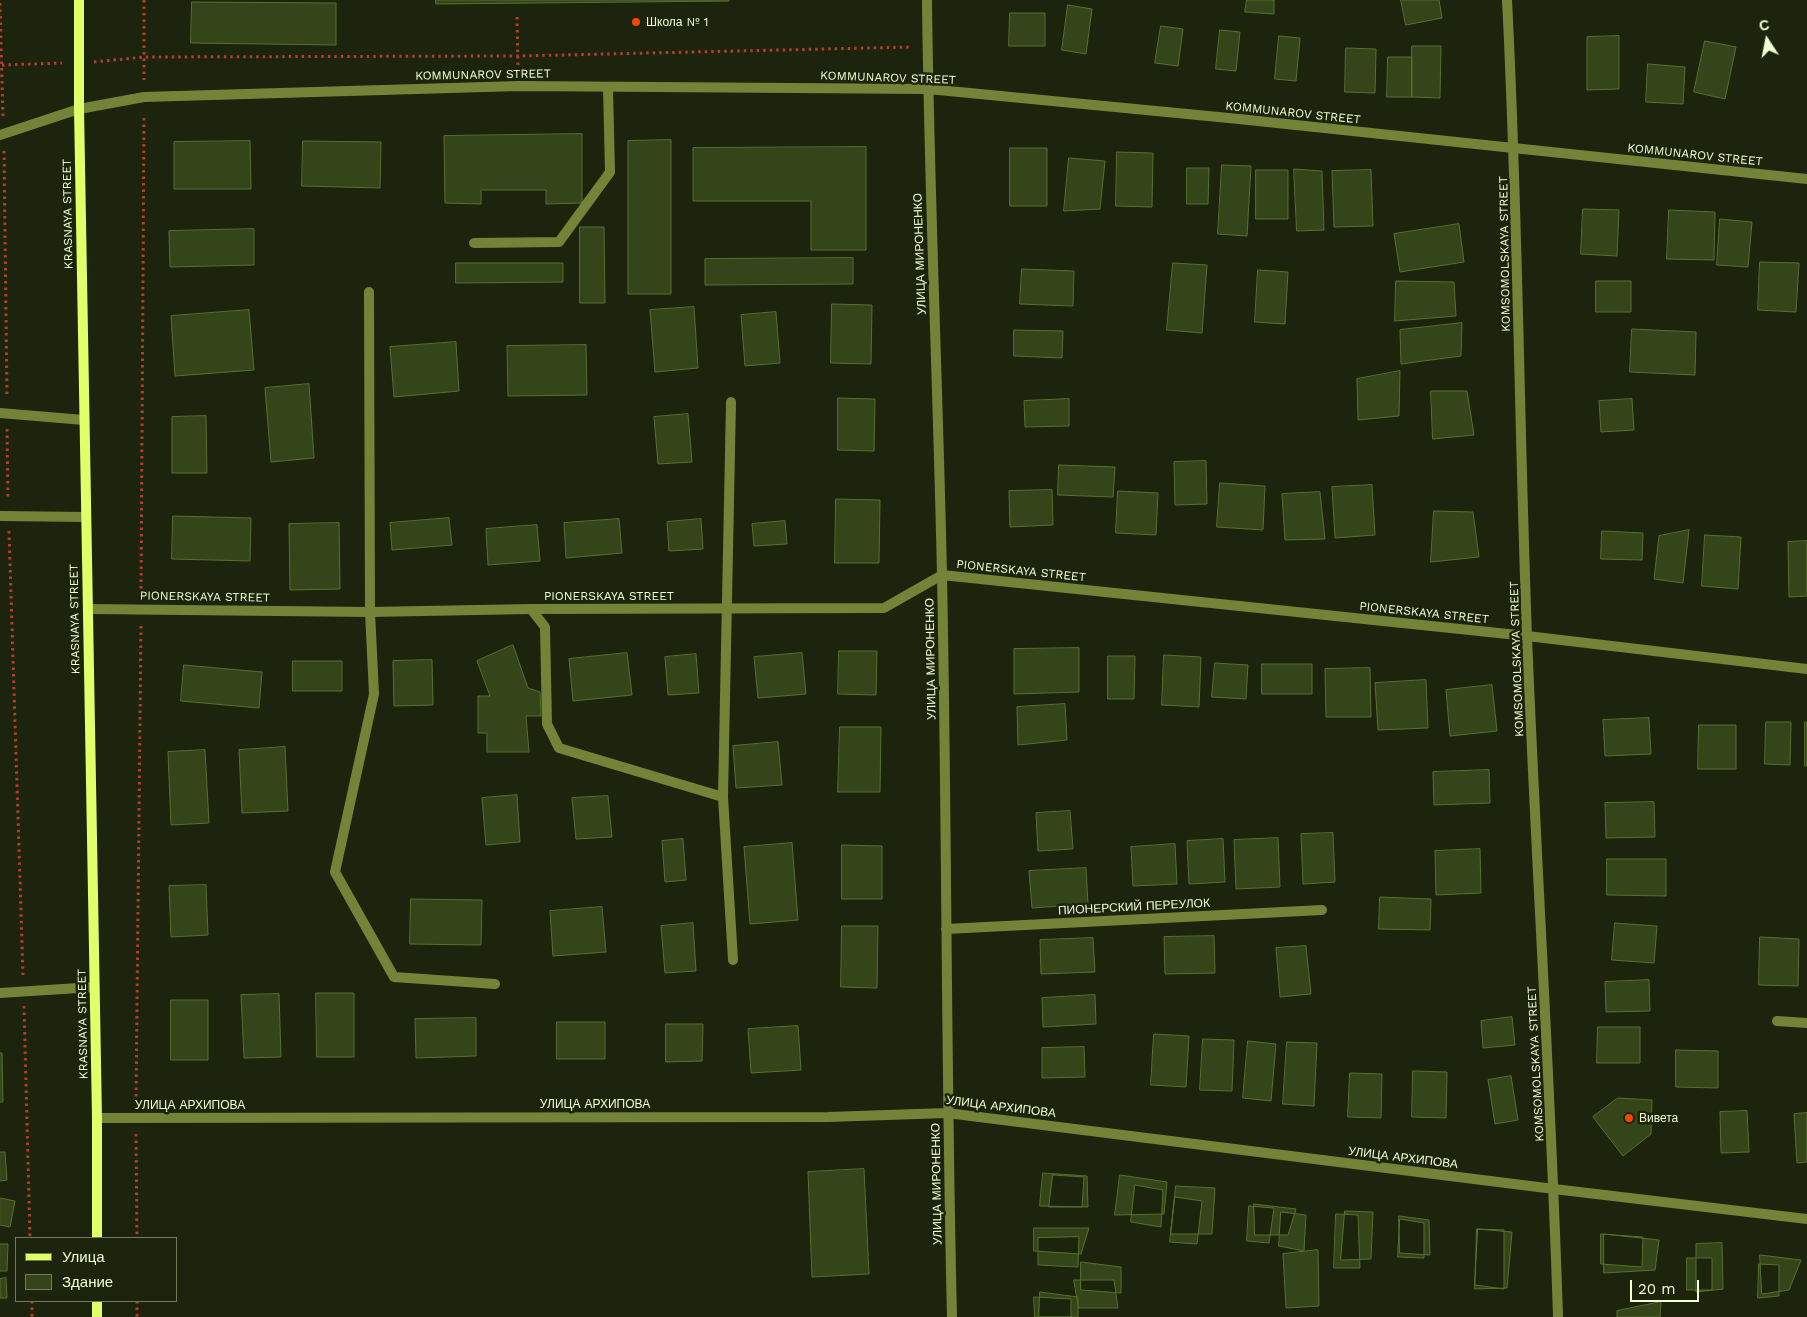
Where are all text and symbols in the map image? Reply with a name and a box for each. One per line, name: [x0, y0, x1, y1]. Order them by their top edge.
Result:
place label: Школа № 1: [646, 15, 708, 29]
north arrow: [1742, 15, 1792, 65]
marker: Школа № 1: [630, 16, 642, 28]
text: С: [1758, 16, 1771, 34]
street label: KOMMUNAROV STREET: [415, 67, 551, 83]
street label: KOMMUNAROV STREET: [820, 68, 956, 88]
street label: KOMMUNAROV STREET: [1225, 99, 1361, 127]
street label: KOMMUNAROV STREET: [1627, 141, 1763, 169]
street label: KRASNAYA STREET: [60, 159, 76, 269]
street label: KOMSOMOLSKAYA STREET: [1496, 176, 1514, 332]
street label: УЛИЦА МИРОНЕНКО: [911, 193, 929, 315]
street label: PIONERSKAYA STREET: [955, 557, 1087, 585]
street label: KRASNAYA STREET: [67, 564, 83, 674]
street label: KOMSOMOLSKAYA STREET: [1507, 581, 1527, 737]
street label: PIONERSKAYA STREET: [140, 589, 270, 605]
street label: PIONERSKAYA STREET: [544, 589, 674, 603]
street label: УЛИЦА МИРОНЕНКО: [923, 598, 939, 720]
street label: PIONERSKAYA STREET: [1358, 599, 1490, 627]
street label: ПИОНЕРСКИЙ ПЕРЕУЛОК: [1058, 896, 1210, 918]
street label: KRASNAYA STREET: [75, 969, 91, 1079]
street label: KOMSOMOLSKAYA STREET: [1525, 986, 1547, 1142]
street label: УЛИЦА АРХИПОВА: [945, 1093, 1057, 1121]
street label: УЛИЦА АРХИПОВА: [540, 1097, 650, 1111]
street label: УЛИЦА АРХИПОВА: [135, 1098, 245, 1112]
place label: Вивета: [1639, 1111, 1678, 1125]
marker: Вивета: [1623, 1112, 1635, 1124]
street label: УЛИЦА МИРОНЕНКО: [929, 1123, 945, 1245]
street label: УЛИЦА АРХИПОВА: [1347, 1144, 1459, 1172]
legend: [15, 1237, 178, 1302]
text: Улица: [62, 1248, 105, 1266]
scale bar: [1632, 1270, 1701, 1302]
text: Здание: [62, 1273, 113, 1291]
text: 20 m: [1638, 1280, 1676, 1298]

